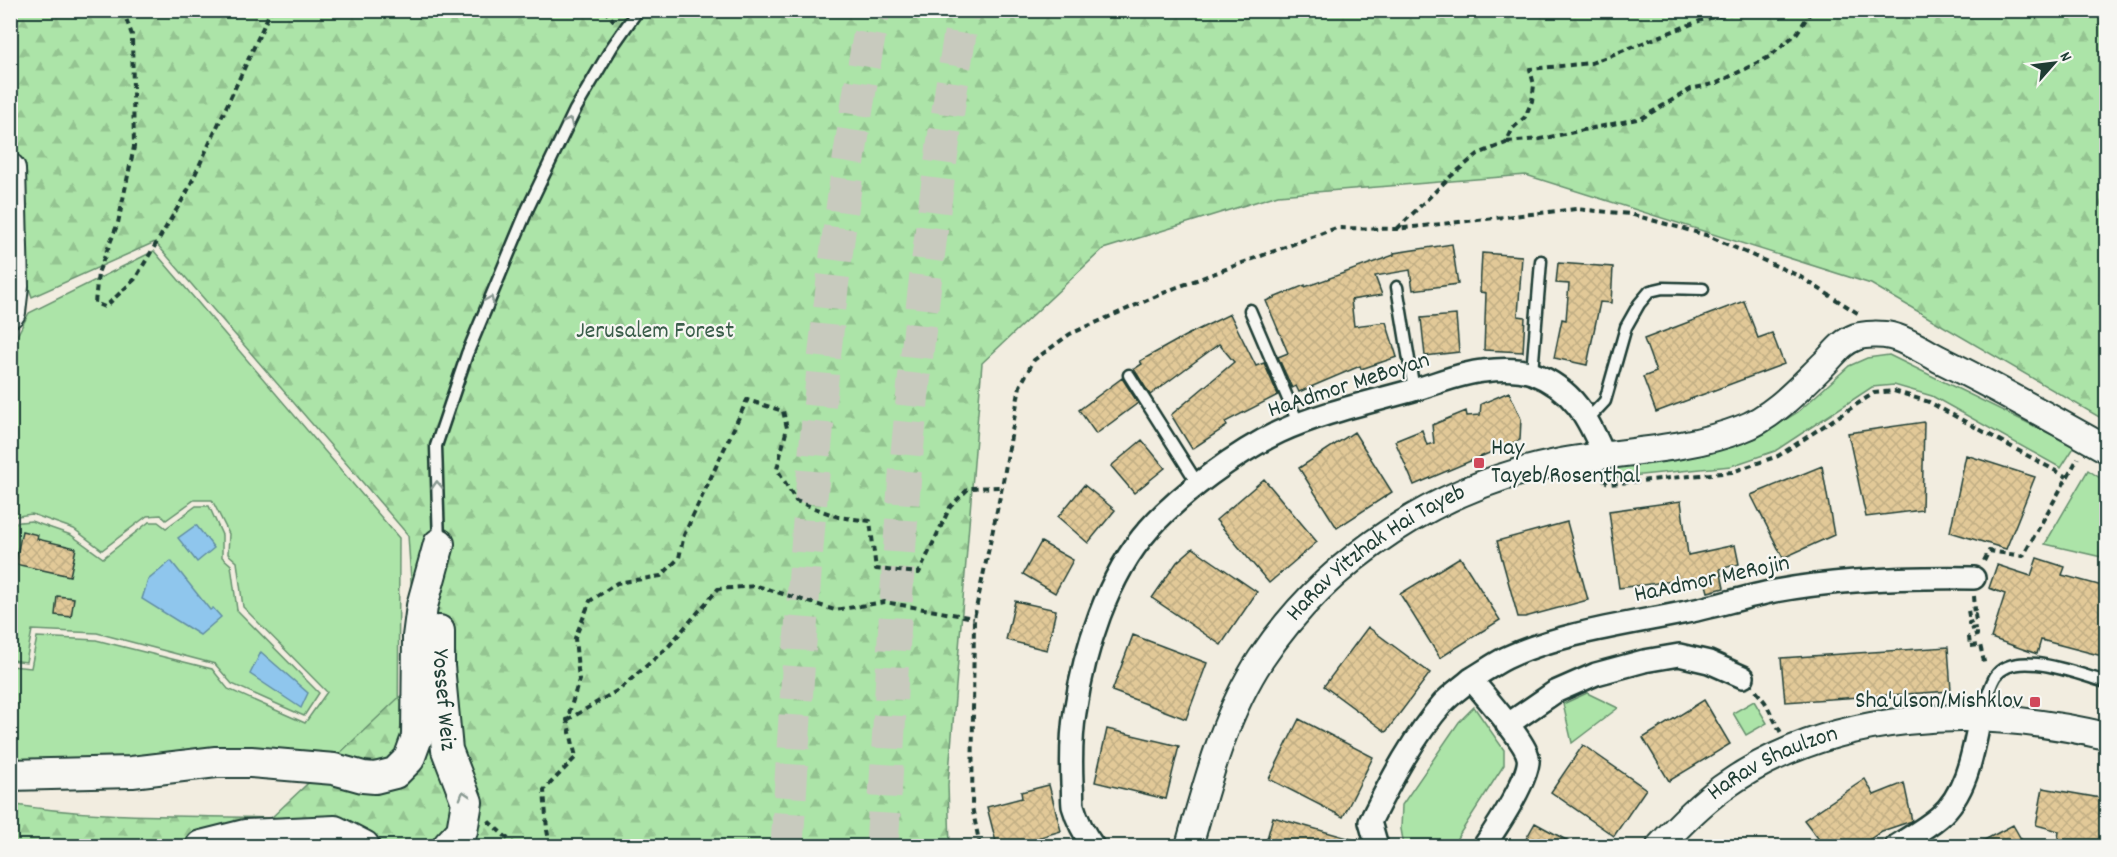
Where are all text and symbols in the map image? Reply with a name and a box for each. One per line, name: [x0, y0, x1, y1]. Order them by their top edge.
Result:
north arrow: [2024, 33, 2084, 93]
text: N: [2053, 48, 2077, 66]
one-way arrow: [562, 117, 574, 128]
one-way arrow: [483, 295, 495, 306]
park label: Jerusalem Forest: [576, 315, 734, 349]
street label: HaAdmor MeBoyan: [1264, 344, 1434, 428]
place label: Hay Tayeb/Rosenthal: [1491, 432, 1641, 494]
marker: Hay Tayeb/Rosenthal: [1472, 456, 1486, 470]
street label: HaRav Yitzhak Hai Tayeb: [1279, 476, 1471, 630]
one-way arrow: [431, 481, 444, 490]
street label: HaAdmor MeRojin: [1631, 547, 1793, 613]
street label: Yossef Weiz: [422, 649, 464, 752]
place label: Sha'ulson/Mishklov: [1855, 685, 2023, 719]
marker: Sha'ulson/Mishklov: [2028, 695, 2042, 709]
street label: HaRav Shaulzon: [1700, 718, 1842, 810]
one-way arrow: [458, 790, 471, 801]

